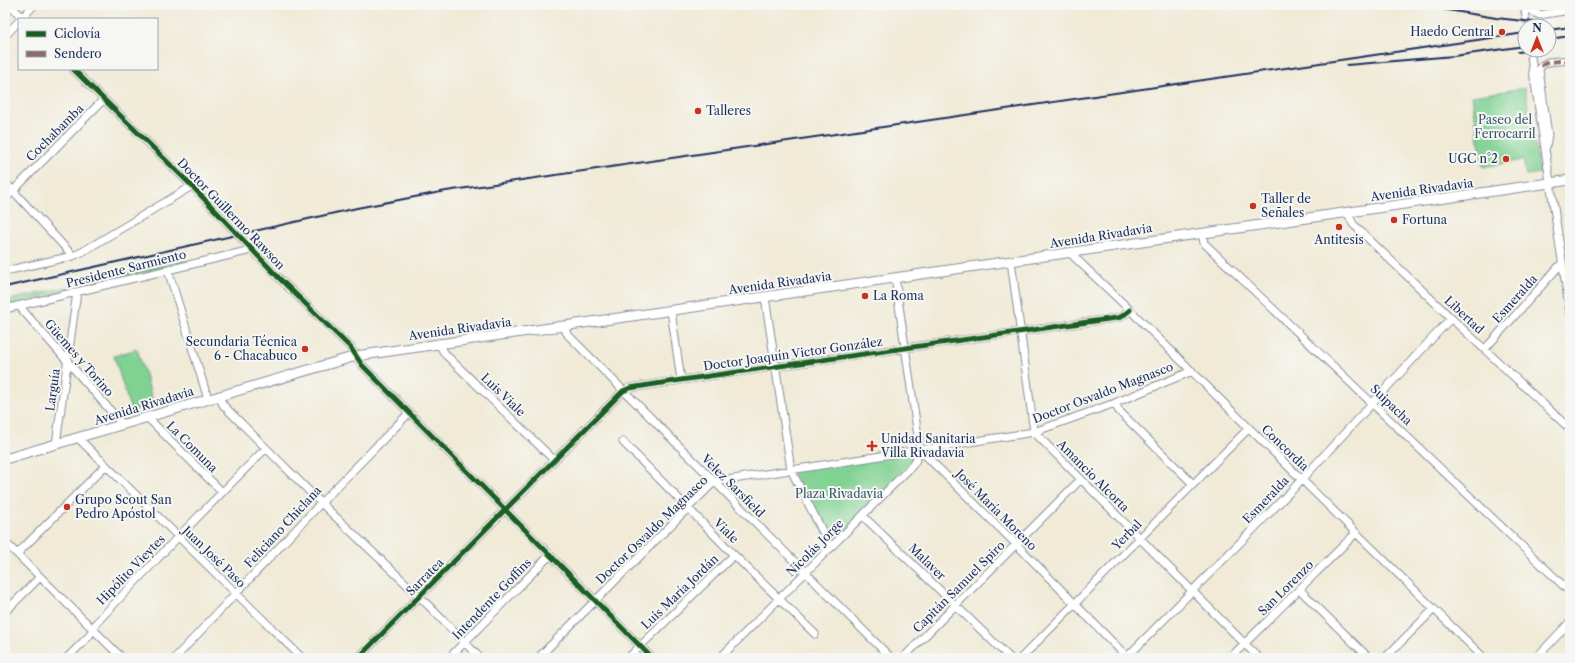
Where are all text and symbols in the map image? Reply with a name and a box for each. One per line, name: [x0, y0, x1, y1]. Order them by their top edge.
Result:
legend: [18, 18, 158, 70]
north arrow: [1517, 18, 1557, 58]
text: N: [1532, 21, 1542, 35]
place label: Haedo Central: [1410, 24, 1494, 39]
text: Ciclovía: [54, 26, 101, 41]
marker: Haedo Central: [1497, 27, 1507, 37]
text: Sendero: [54, 46, 102, 61]
street label: Cochabamba: [23, 100, 87, 164]
place label: Talleres: [706, 103, 751, 118]
marker: Talleres: [693, 106, 703, 116]
park label: Paseo del Ferrocarril: [1474, 112, 1536, 141]
place label: UGC n°2: [1448, 151, 1498, 166]
marker: UGC n°2: [1501, 154, 1511, 164]
street label: Doctor Guillermo Rawson: [174, 155, 289, 273]
street label: Avenida Rivadavia: [1369, 175, 1475, 204]
place label: Taller de Señales: [1261, 191, 1311, 220]
marker: Taller de Señales: [1248, 201, 1258, 211]
place label: Fortuna: [1402, 212, 1448, 227]
marker: Fortuna: [1389, 215, 1399, 225]
street label: Avenida Rivadavia: [1048, 220, 1154, 251]
marker: Antitesis: [1334, 222, 1344, 232]
place label: Antitesis: [1313, 232, 1364, 247]
street label: Presidente Sarmiento: [64, 246, 188, 291]
street label: Avenida Rivadavia: [727, 268, 833, 297]
street label: Esmeralda: [1489, 271, 1541, 326]
place label: La Roma: [873, 288, 924, 303]
marker: La Roma: [860, 291, 870, 301]
street label: Libertad: [1442, 293, 1488, 337]
street label: Avenida Rivadavia: [407, 314, 513, 343]
street label: Güemes y Torino: [42, 316, 117, 399]
street label: Doctor Joaquín Victor González: [702, 333, 884, 374]
place label: Secundaria Técnica 6 - Chacabuco: [186, 334, 298, 363]
marker: Secundaria Técnica 6 - Chacabuco: [300, 344, 310, 354]
street label: Doctor Osvaldo Magnasco: [1030, 359, 1175, 426]
street label: Larguía: [42, 367, 63, 412]
street label: Luis Viale: [478, 370, 529, 420]
street label: Suipacha: [1367, 381, 1416, 429]
street label: Avenida Rivadavia: [91, 383, 196, 428]
street label: La Comuna: [164, 418, 222, 476]
street label: Concordia: [1259, 421, 1313, 474]
place label: Unidad Sanitaria Villa Rivadavia: [880, 431, 976, 460]
street label: Amancio Alcorta: [1054, 436, 1133, 515]
marker: Unidad Sanitaria Villa Rivadavia: [866, 440, 878, 452]
street label: Velez Sarsfield: [698, 450, 768, 521]
street label: José María Moreno: [951, 464, 1040, 553]
street label: Doctor Osvaldo Magnasco: [593, 472, 711, 587]
street label: Esmeralda: [1239, 472, 1292, 526]
street label: Feliciano Chiclana: [241, 482, 325, 571]
park label: Plaza Rivadavia: [795, 486, 884, 501]
place label: Grupo Scout San Pedro Apóstol: [75, 492, 172, 521]
marker: Grupo Scout San Pedro Apóstol: [62, 502, 72, 512]
street label: Viale: [710, 514, 742, 546]
street label: Nicolás Jorge: [783, 516, 847, 579]
street label: Yerbal: [1108, 516, 1145, 554]
street label: Juan José Paso: [178, 521, 249, 590]
street label: Hipólito Vieytes: [93, 531, 168, 608]
street label: Capitán Samuel Spiro: [910, 538, 1008, 636]
street label: Malaver: [906, 540, 949, 583]
street label: Luis María Jordán: [638, 551, 722, 632]
street label: Sarratea: [403, 554, 447, 599]
street label: Intendente Goffins: [449, 555, 534, 643]
street label: San Lorenzo: [1255, 557, 1316, 618]

